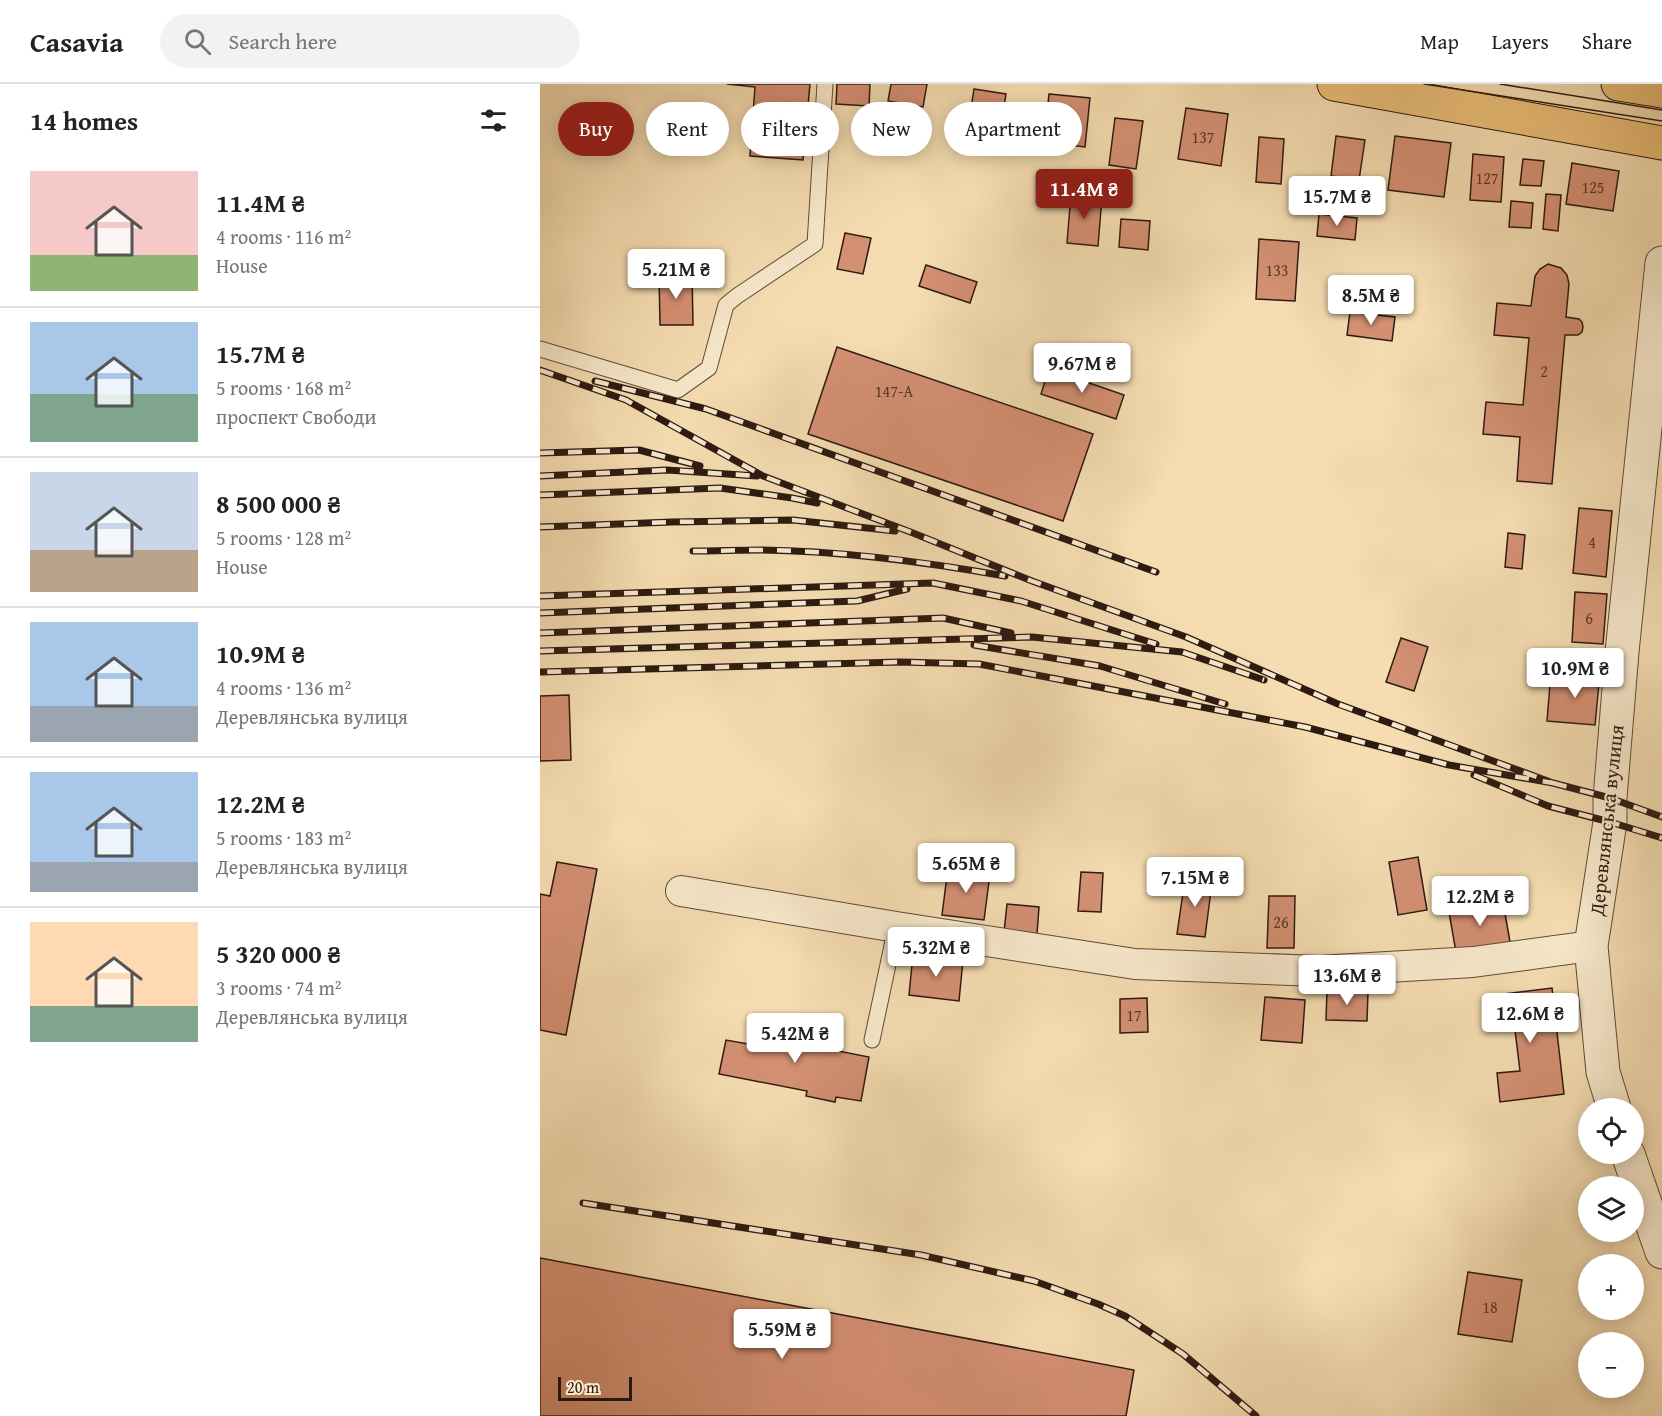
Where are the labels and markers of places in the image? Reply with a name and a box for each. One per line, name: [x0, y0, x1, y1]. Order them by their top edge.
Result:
pin: 11.4M ₴: [1029, 169, 1139, 220]
pin: 15.7M ₴: [1282, 176, 1392, 227]
pin: 5.21M ₴: [621, 249, 731, 300]
pin: 8.5M ₴: [1322, 275, 1420, 326]
pin: 9.67M ₴: [1027, 343, 1137, 394]
pin: 10.9M ₴: [1520, 648, 1630, 699]
pin: 5.65M ₴: [911, 843, 1021, 894]
pin: 7.15M ₴: [1140, 857, 1250, 908]
pin: 12.2M ₴: [1425, 876, 1535, 927]
pin: 5.32M ₴: [881, 927, 991, 978]
pin: 13.6M ₴: [1292, 955, 1402, 1006]
pin: 12.6M ₴: [1475, 993, 1585, 1044]
pin: 5.42M ₴: [740, 1013, 850, 1064]
pin: 5.59M ₴: [727, 1309, 837, 1360]

